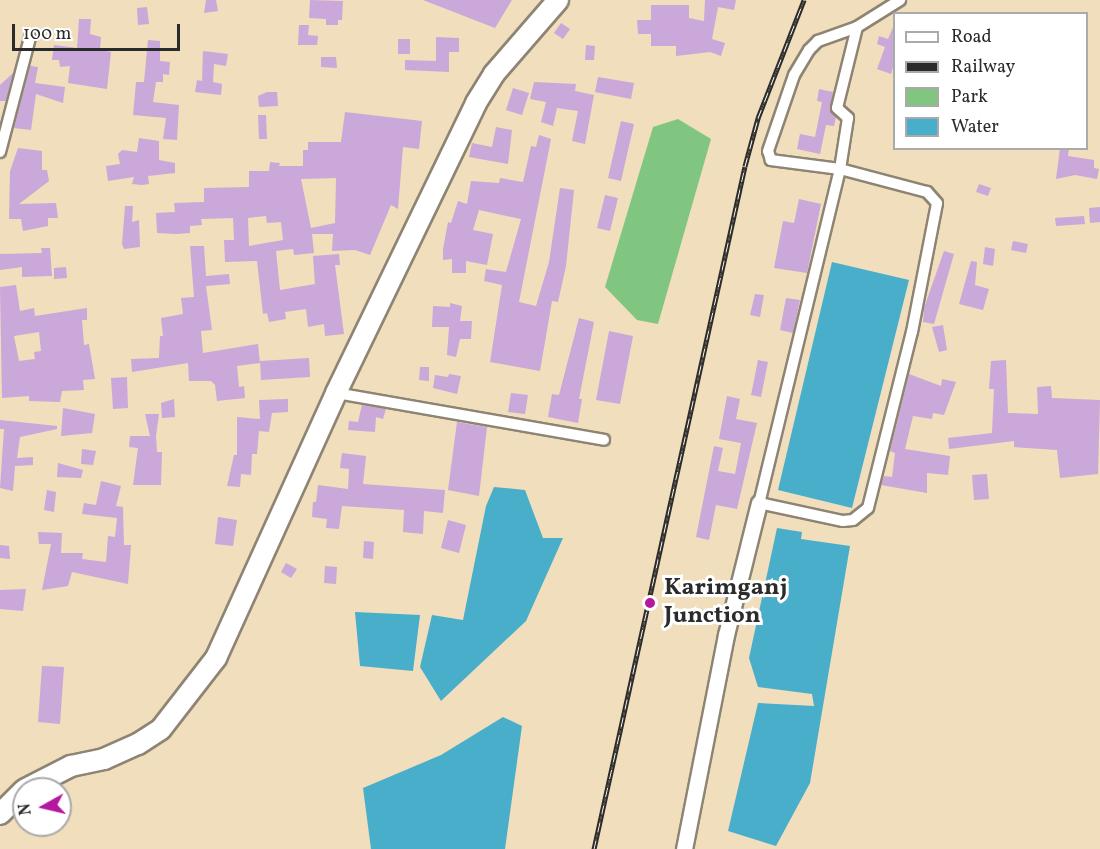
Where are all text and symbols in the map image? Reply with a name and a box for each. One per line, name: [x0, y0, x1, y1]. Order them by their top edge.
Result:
scale bar: [15, 12, 183, 50]
legend: [893, 12, 1088, 150]
text: 100 m: [23, 22, 72, 47]
text: Road: [951, 25, 992, 50]
text: Railway: [951, 55, 1015, 80]
text: Park: [951, 85, 988, 110]
text: Water: [951, 115, 999, 140]
place label: Karimganj Junction: [664, 575, 787, 631]
marker: Karimganj Junction: [641, 594, 659, 612]
north arrow: [12, 777, 72, 837]
text: N: [14, 802, 38, 817]

